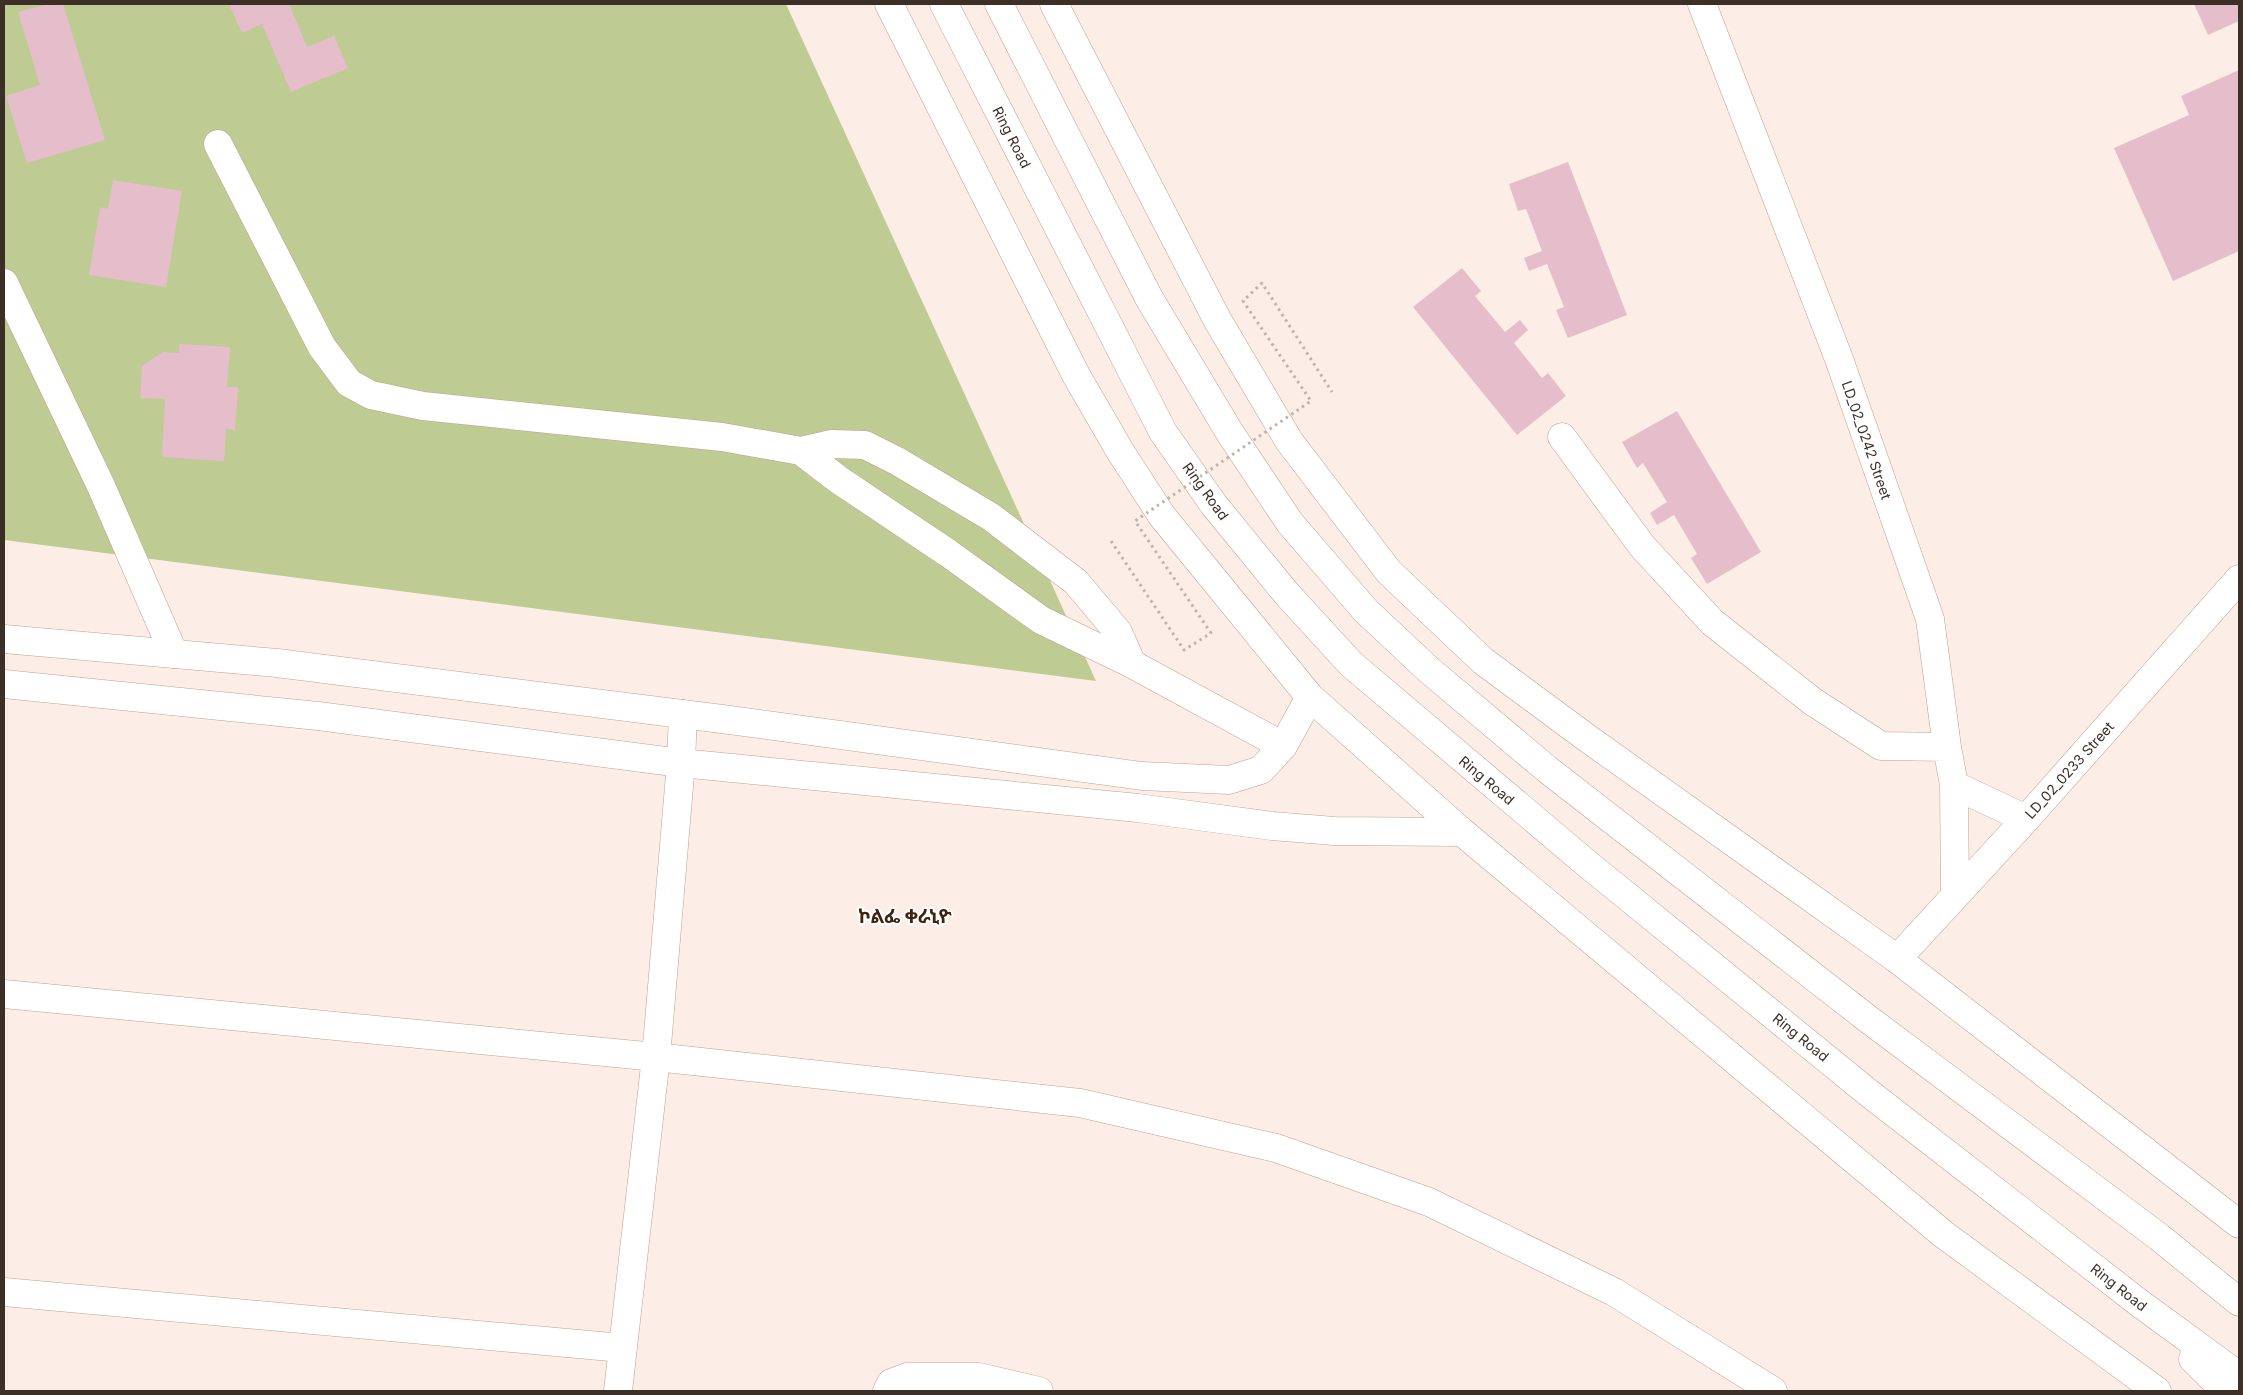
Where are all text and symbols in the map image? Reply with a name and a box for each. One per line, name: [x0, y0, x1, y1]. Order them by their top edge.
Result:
street label: Ring Road: [989, 103, 1035, 171]
street label: LD_02_0242 Street: [1839, 378, 1895, 502]
street label: Ring Road: [1179, 459, 1233, 523]
street label: LD_02_0233 Street: [2021, 718, 2117, 822]
street label: Ring Road: [1456, 752, 1518, 808]
district label: ኮልፌ ቀራኒዮ: [858, 905, 953, 928]
street label: Ring Road: [1770, 1009, 1832, 1065]
street label: Ring Road: [2087, 1260, 2151, 1314]

